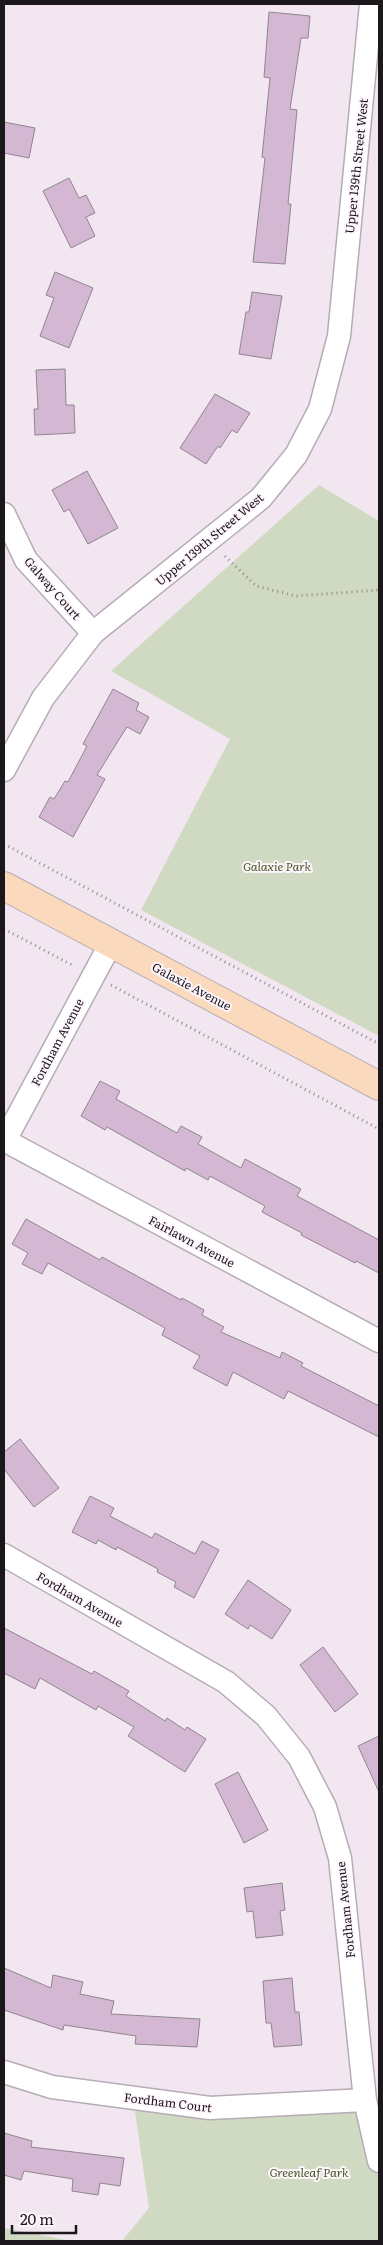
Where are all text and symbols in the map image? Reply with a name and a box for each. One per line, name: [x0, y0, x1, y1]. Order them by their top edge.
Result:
street label: Upper 139th Street West: [340, 97, 372, 235]
street label: Upper 139th Street West: [151, 488, 267, 590]
street label: Galway Court: [21, 553, 86, 623]
park label: Galaxie Park: [243, 857, 311, 875]
street label: Galaxie Avenue: [149, 958, 235, 1014]
street label: Fordham Avenue: [26, 995, 88, 1089]
street label: Fairlawn Avenue: [146, 1211, 238, 1271]
street label: Fordham Avenue: [33, 1567, 127, 1631]
street label: Fordham Avenue: [331, 1861, 359, 1959]
street label: Fordham Court: [123, 2088, 213, 2116]
park label: Greenleaf Park: [270, 2163, 349, 2181]
scale bar: [12, 2202, 76, 2234]
text: 20 m: [20, 2207, 54, 2230]

